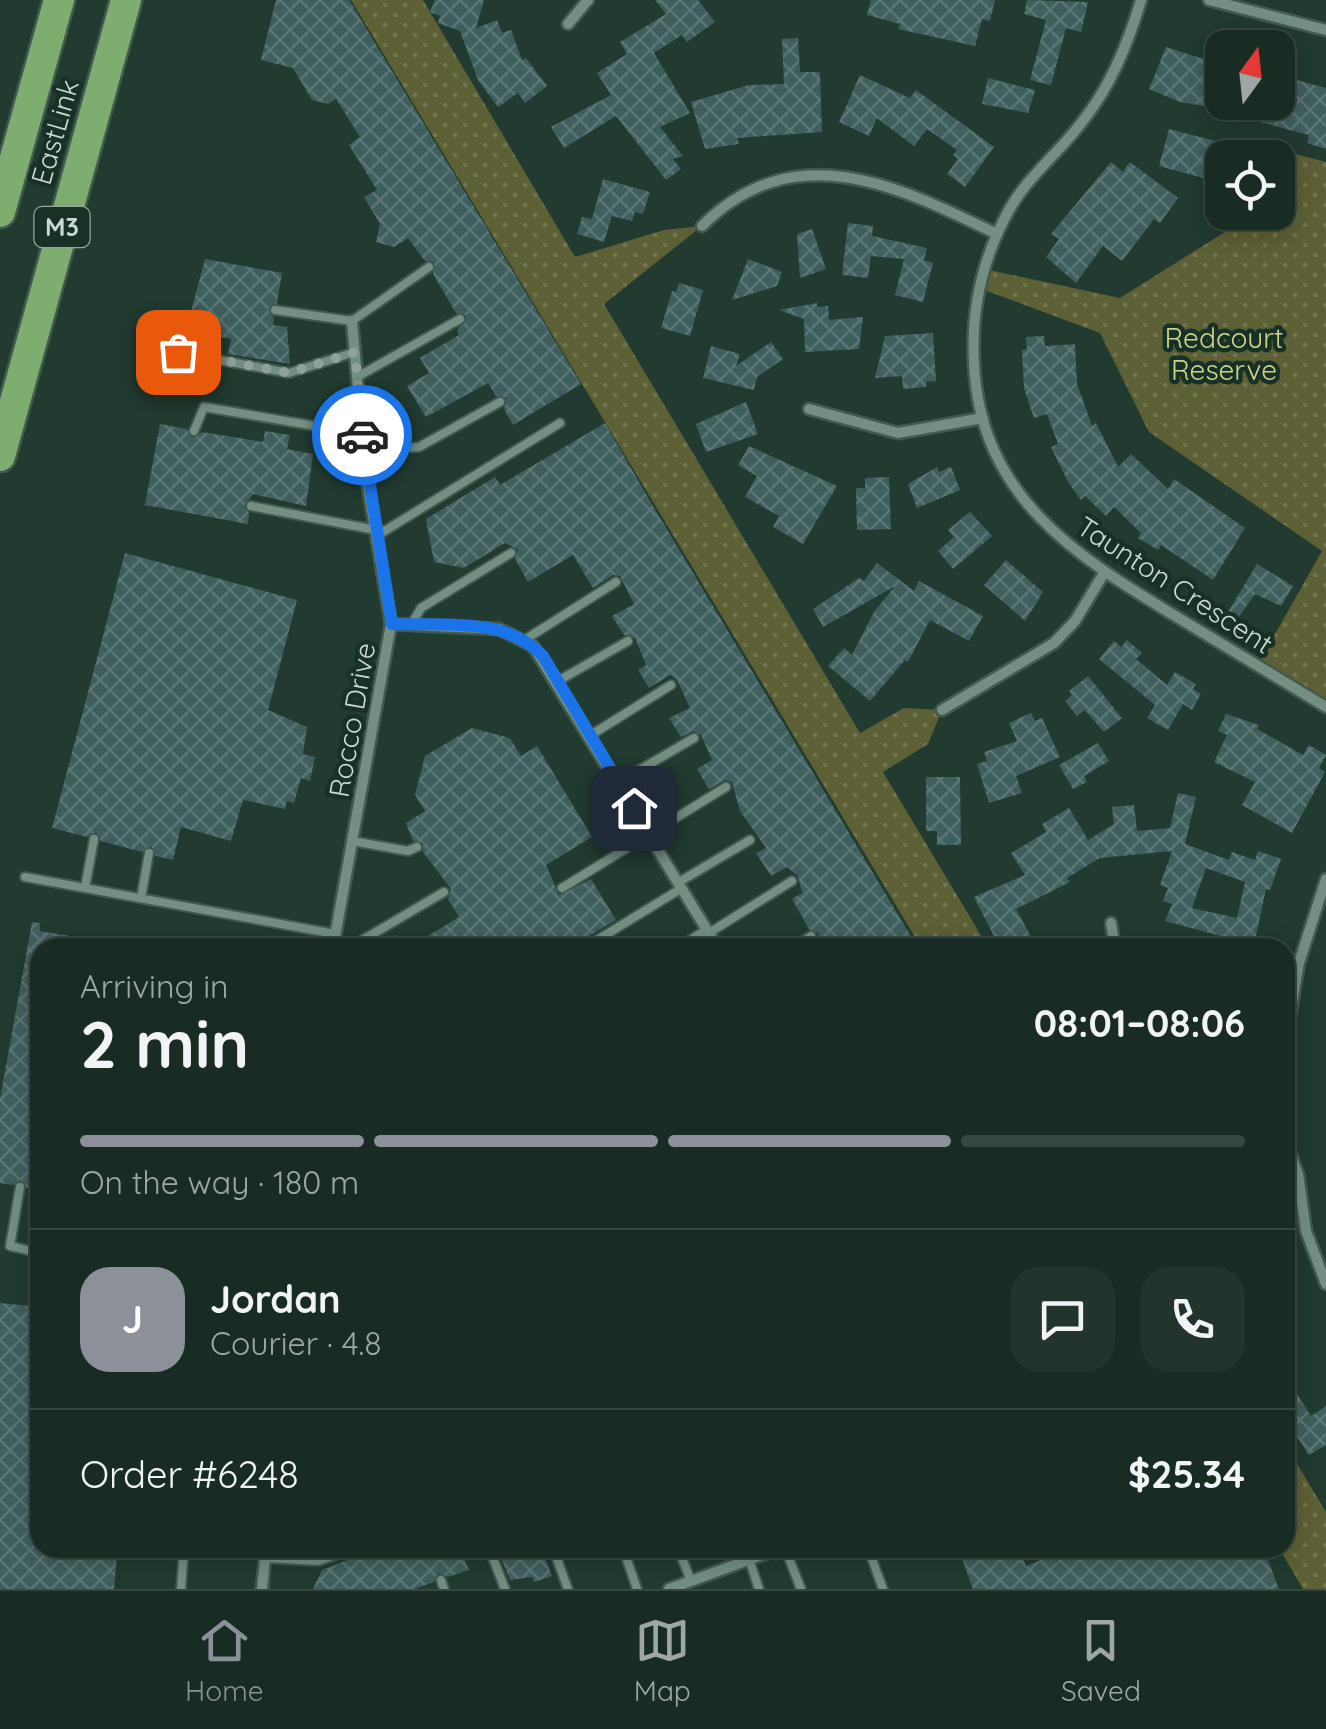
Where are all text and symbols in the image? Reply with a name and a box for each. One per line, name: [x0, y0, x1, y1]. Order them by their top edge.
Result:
north arrow: [1205, 30, 1295, 120]
map controls: [1205, 30, 1295, 230]
street label: EastLink: [23, 75, 86, 188]
button: locate: [1205, 140, 1295, 230]
road number: M3: [34, 207, 90, 247]
pin: [136, 310, 221, 395]
park label: Redcourt Reserve: [1164, 320, 1284, 387]
icon: bag: [151, 325, 206, 380]
courier: [312, 385, 412, 485]
icon: car: [335, 408, 390, 463]
street label: Taunton Crescent: [1071, 508, 1280, 661]
street label: Rocco Drive: [321, 640, 382, 800]
pin: [592, 766, 677, 851]
icon: home: [607, 781, 662, 836]
text: Arriving in: [80, 966, 229, 1006]
text: 08:01–08:06: [1034, 999, 1245, 1047]
text: 2 min: [80, 1003, 249, 1084]
text: On the way · 180 m: [80, 1162, 359, 1202]
button: chat: [1010, 1267, 1115, 1372]
button: phone: [1140, 1267, 1245, 1372]
text: Jordan: [210, 1275, 341, 1323]
text: J: [122, 1295, 143, 1343]
text: Courier · 4.8: [210, 1323, 382, 1363]
text: Order #6248: [80, 1450, 299, 1498]
text: $25.34: [1128, 1450, 1245, 1498]
tab: Home: [185, 1613, 264, 1708]
tab: Map: [634, 1613, 691, 1708]
tab: Saved: [1061, 1613, 1141, 1708]

